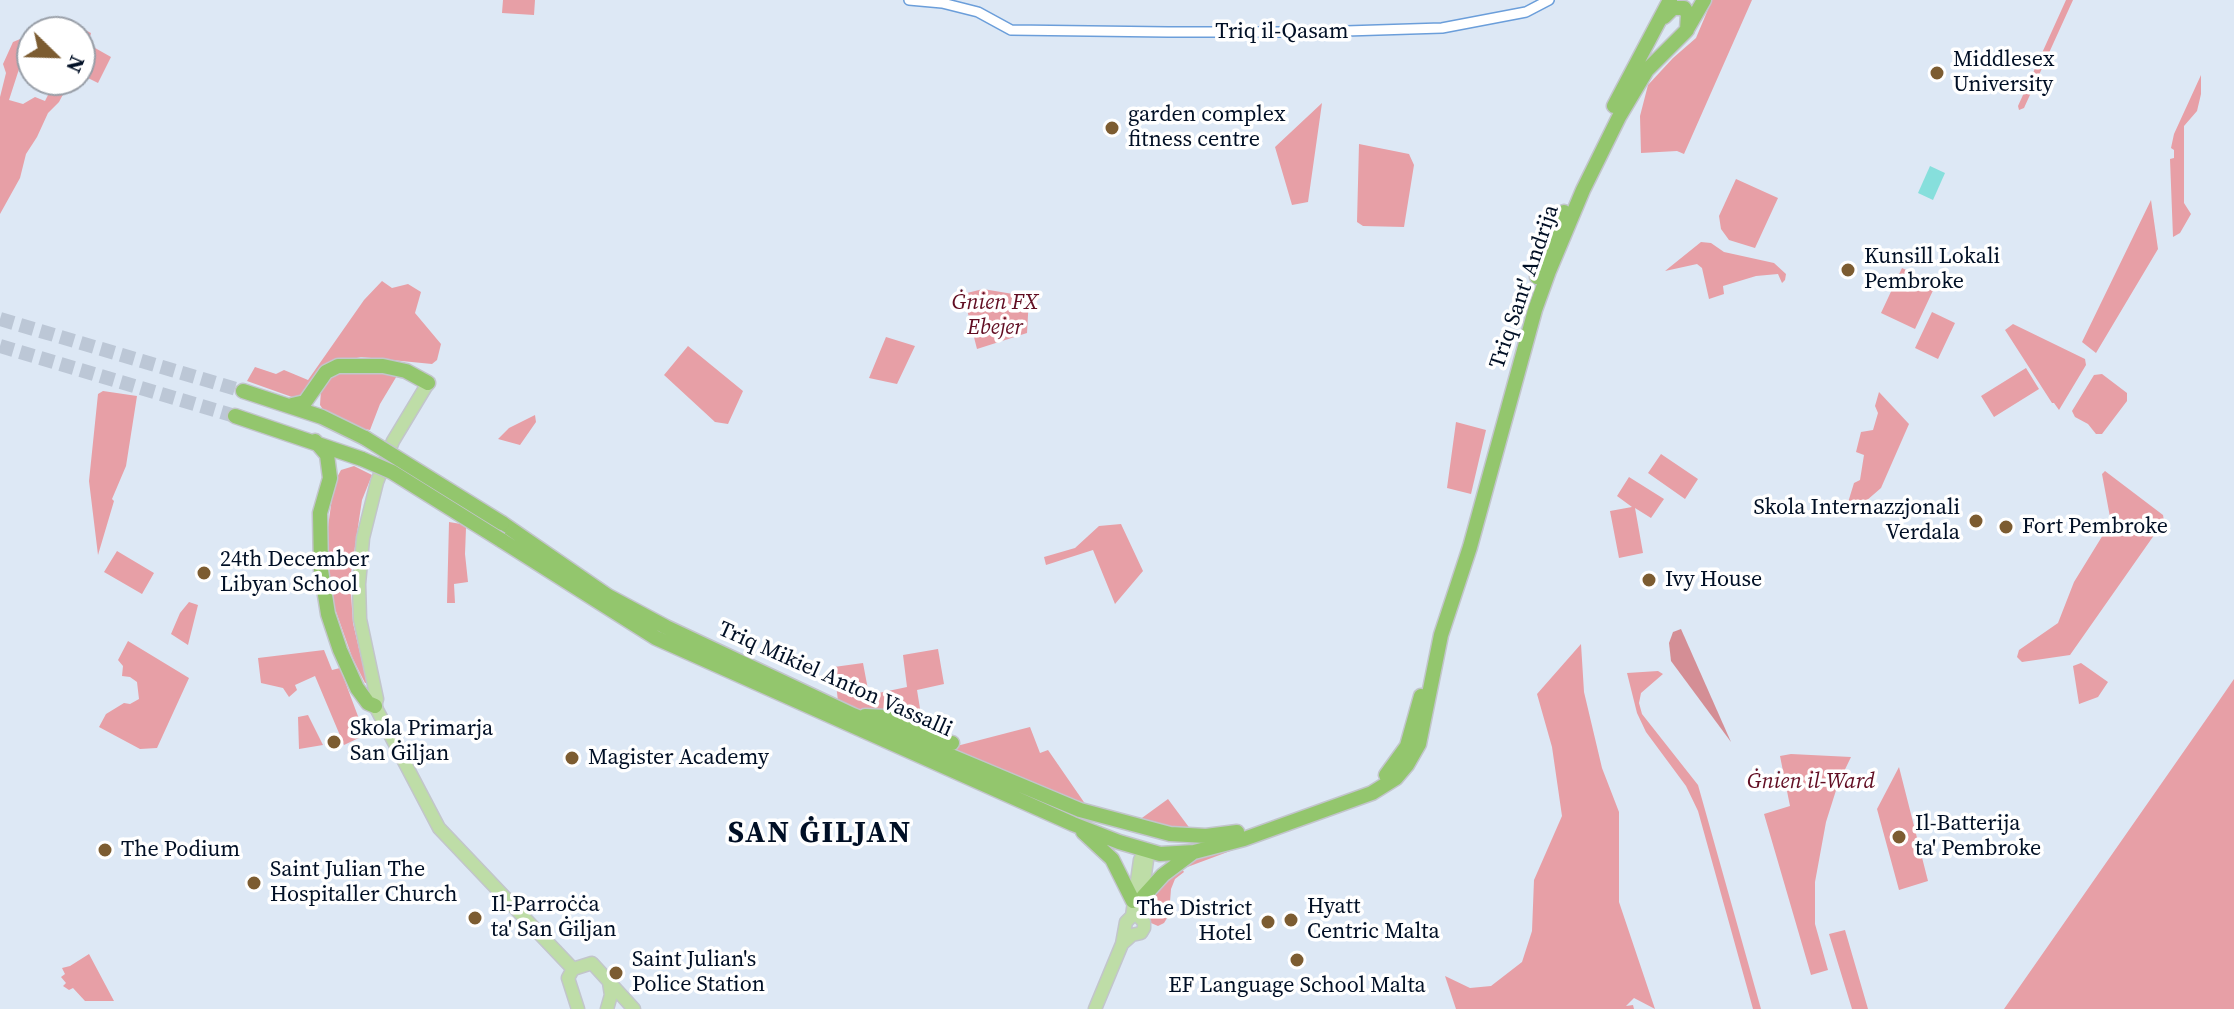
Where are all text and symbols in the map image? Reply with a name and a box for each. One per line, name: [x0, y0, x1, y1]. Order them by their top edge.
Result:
north arrow: [16, 16, 96, 96]
street label: Triq il-Qasam: [1215, 19, 1349, 45]
place label: Middlesex University: [1953, 47, 2054, 98]
text: N: [59, 51, 93, 78]
marker: Middlesex University: [1928, 64, 1946, 82]
place label: garden complex fitness centre: [1128, 102, 1286, 154]
marker: garden complex fitness centre: [1103, 119, 1121, 137]
street label: Triq Sant' Andrija: [1485, 202, 1565, 372]
place label: Kunsill Lokali Pembroke: [1864, 244, 2000, 296]
marker: Kunsill Lokali Pembroke: [1839, 261, 1857, 279]
park label: Ġnien FX Ebejer: [952, 290, 1038, 342]
place label: Skola Internazzjonali Verdala: [1753, 495, 1960, 546]
marker: Skola Internazzjonali Verdala: [1967, 512, 1985, 530]
place label: Fort Pembroke: [2022, 514, 2168, 540]
marker: Fort Pembroke: [1997, 518, 2015, 536]
place label: 24th December Libyan School: [220, 547, 369, 598]
marker: 24th December Libyan School: [195, 564, 213, 582]
place label: Ivy House: [1665, 567, 1762, 593]
marker: Ivy House: [1640, 571, 1658, 589]
street label: Triq Mikiel Anton Vassalli: [714, 616, 956, 744]
place label: Skola Primarja San Ġiljan: [350, 716, 493, 768]
marker: Skola Primarja San Ġiljan: [325, 733, 343, 751]
place label: Magister Academy: [588, 745, 769, 771]
marker: Magister Academy: [563, 749, 581, 767]
park label: Ġnien il-Ward: [1747, 769, 1875, 795]
place label: Il-Batterija ta' Pembroke: [1915, 811, 2041, 862]
district label: SAN ĠILJAN: [728, 816, 912, 852]
marker: Il-Batterija ta' Pembroke: [1890, 828, 1908, 846]
place label: The Podium: [121, 837, 240, 863]
marker: The Podium: [96, 841, 114, 859]
place label: Saint Julian The Hospitaller Church: [270, 857, 457, 908]
marker: Saint Julian The Hospitaller Church: [245, 874, 263, 892]
place label: Il-Parroċċa ta' San Ġiljan: [491, 892, 617, 944]
place label: Hyatt Centric Malta: [1307, 894, 1440, 946]
place label: The District Hotel: [1137, 896, 1252, 948]
marker: Il-Parroċċa ta' San Ġiljan: [466, 909, 484, 927]
marker: Hyatt Centric Malta: [1282, 911, 1300, 929]
marker: The District Hotel: [1259, 913, 1277, 931]
place label: Saint Julian's Police Station: [632, 947, 765, 998]
marker: EF Language School Malta: [1288, 951, 1306, 969]
marker: Saint Julian's Police Station: [607, 964, 625, 982]
place label: EF Language School Malta: [1168, 973, 1426, 999]

